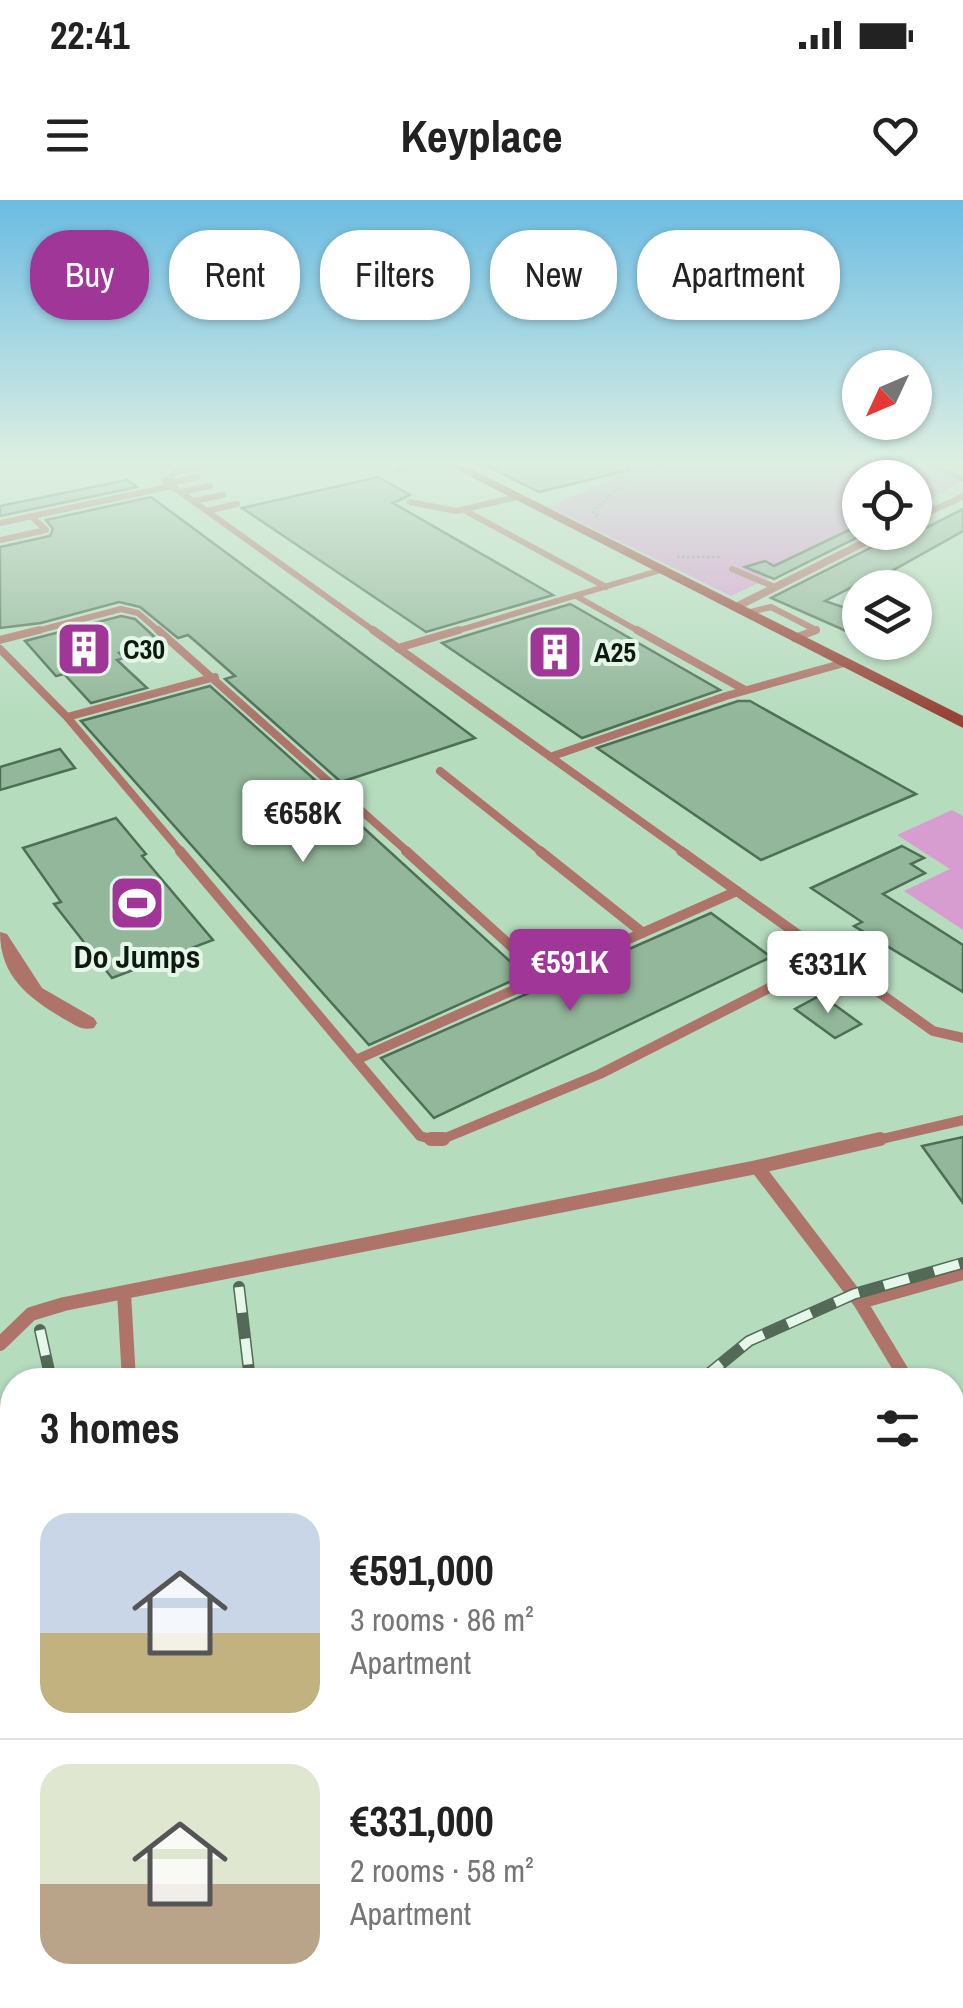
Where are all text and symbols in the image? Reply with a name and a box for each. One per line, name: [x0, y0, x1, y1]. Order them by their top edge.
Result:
text: 22:41: [50, 10, 130, 61]
text: Keyplace: [400, 105, 563, 166]
icon: menu: [40, 108, 95, 163]
icon: heart: [868, 108, 923, 163]
chip: Buy: [30, 230, 149, 320]
chip: Rent: [169, 230, 300, 320]
chip: Filters: [320, 230, 470, 320]
chip: New: [490, 230, 617, 320]
chip: Apartment: [637, 230, 840, 320]
north arrow: [842, 350, 932, 440]
map controls: [842, 350, 932, 660]
button: locate: [842, 460, 932, 550]
button: layers: [842, 570, 932, 660]
building icon: C30: [54, 619, 114, 679]
building icon: A25: [525, 622, 585, 682]
place label: C30: [123, 630, 165, 668]
place label: A25: [594, 633, 636, 671]
pin: €658K: [233, 780, 373, 865]
text: €658K: [264, 791, 342, 834]
sports icon: Do Jumps: [107, 873, 167, 933]
pin: €591K: [500, 929, 640, 1014]
pin: €331K: [758, 931, 898, 1016]
place label: Do Jumps: [74, 935, 200, 978]
text: €591K: [531, 940, 609, 983]
text: €331K: [789, 942, 867, 985]
text: 3 homes: [40, 1400, 180, 1456]
icon: filters: [870, 1401, 925, 1456]
text: €591,000: [350, 1542, 494, 1598]
icon: home: [120, 1553, 240, 1673]
text: 3 rooms · 86 m²: [350, 1598, 534, 1641]
text: Apartment: [350, 1641, 471, 1684]
text: €331,000: [350, 1793, 494, 1849]
icon: home: [120, 1804, 240, 1924]
text: 2 rooms · 58 m²: [350, 1849, 534, 1892]
text: Apartment: [350, 1892, 471, 1935]

